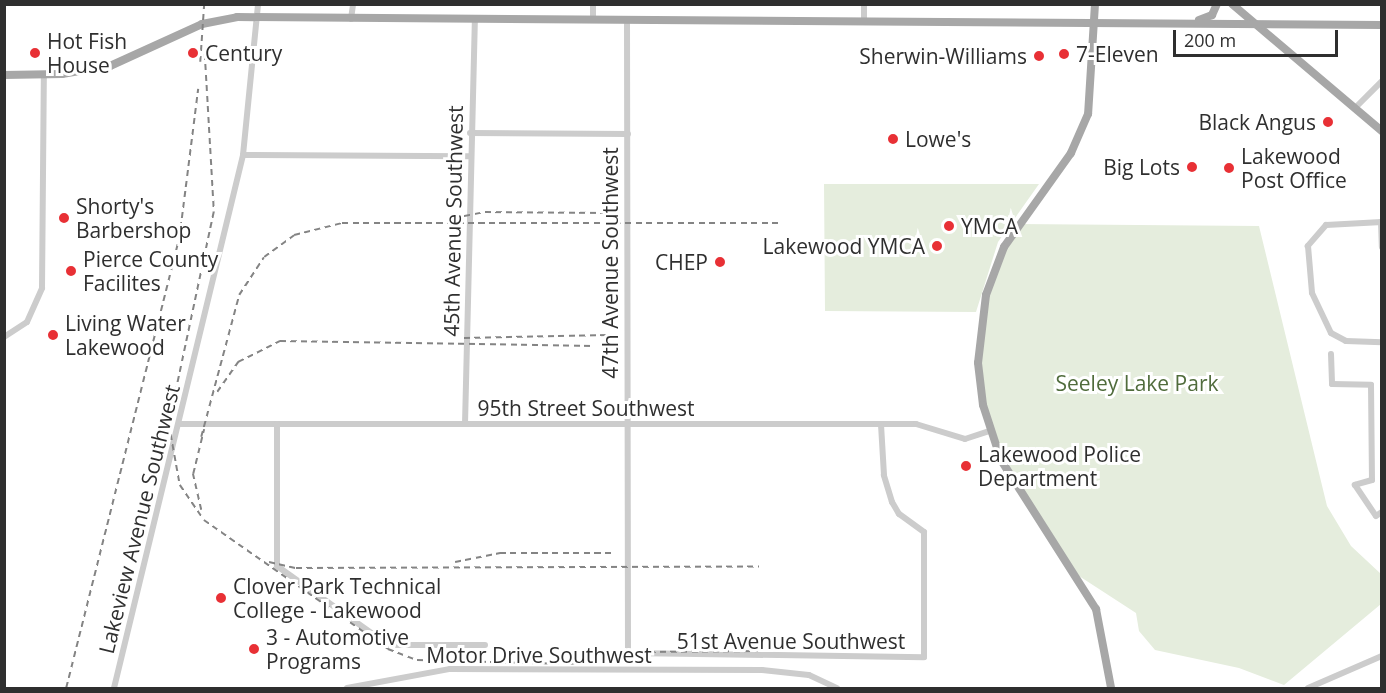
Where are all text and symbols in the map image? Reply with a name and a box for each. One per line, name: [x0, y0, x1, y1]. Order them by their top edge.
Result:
scale bar: [1176, 18, 1341, 56]
place label: Hot Fish House: [47, 28, 127, 78]
text: 200 m: [1184, 28, 1236, 52]
place label: Century: [205, 40, 282, 66]
place label: 7-Eleven: [1076, 41, 1159, 67]
place label: Sherwin-Williams: [859, 43, 1027, 69]
marker: Hot Fish House: [28, 46, 42, 60]
marker: Century: [186, 46, 200, 60]
marker: 7-Eleven: [1057, 47, 1071, 61]
marker: Sherwin-Williams: [1032, 49, 1046, 63]
street label: 45th Avenue Southwest: [438, 105, 468, 337]
place label: Black Angus: [1198, 109, 1316, 135]
marker: Black Angus: [1321, 115, 1335, 129]
place label: Lowe's: [905, 126, 971, 152]
marker: Lowe's: [886, 132, 900, 146]
place label: Lakewood Post Office: [1241, 143, 1347, 193]
street label: 47th Avenue Southwest: [597, 147, 623, 379]
place label: Big Lots: [1103, 154, 1180, 180]
marker: Big Lots: [1185, 160, 1199, 174]
marker: Lakewood Post Office: [1222, 161, 1236, 175]
place label: Shorty's Barbershop: [76, 193, 191, 243]
marker: Shorty's Barbershop: [57, 211, 71, 225]
place label: YMCA: [961, 213, 1018, 239]
marker: YMCA: [942, 219, 956, 233]
place label: Lakewood YMCA: [763, 233, 925, 259]
marker: Lakewood YMCA: [930, 239, 944, 253]
place label: Pierce County Facilites: [83, 246, 218, 296]
place label: CHEP: [655, 249, 708, 275]
marker: CHEP: [713, 255, 727, 269]
marker: Pierce County Facilites: [64, 264, 78, 278]
place label: Living Water Lakewood: [65, 310, 186, 360]
marker: Living Water Lakewood: [46, 328, 60, 342]
park label: Seeley Lake Park: [1056, 370, 1218, 396]
street label: Lakeview Avenue Southwest: [93, 382, 185, 656]
street label: 95th Street Southwest: [478, 395, 694, 421]
place label: Lakewood Police Department: [978, 441, 1141, 491]
marker: Lakewood Police Department: [959, 459, 973, 473]
place label: Clover Park Technical College - Lakewood: [233, 573, 441, 623]
marker: Clover Park Technical College - Lakewood: [214, 591, 228, 605]
place label: 3 - Automotive Programs: [266, 624, 409, 674]
street label: 51st Avenue Southwest: [677, 628, 905, 654]
marker: 3 - Automotive Programs: [247, 642, 261, 656]
street label: Motor Drive Southwest: [426, 642, 652, 668]

